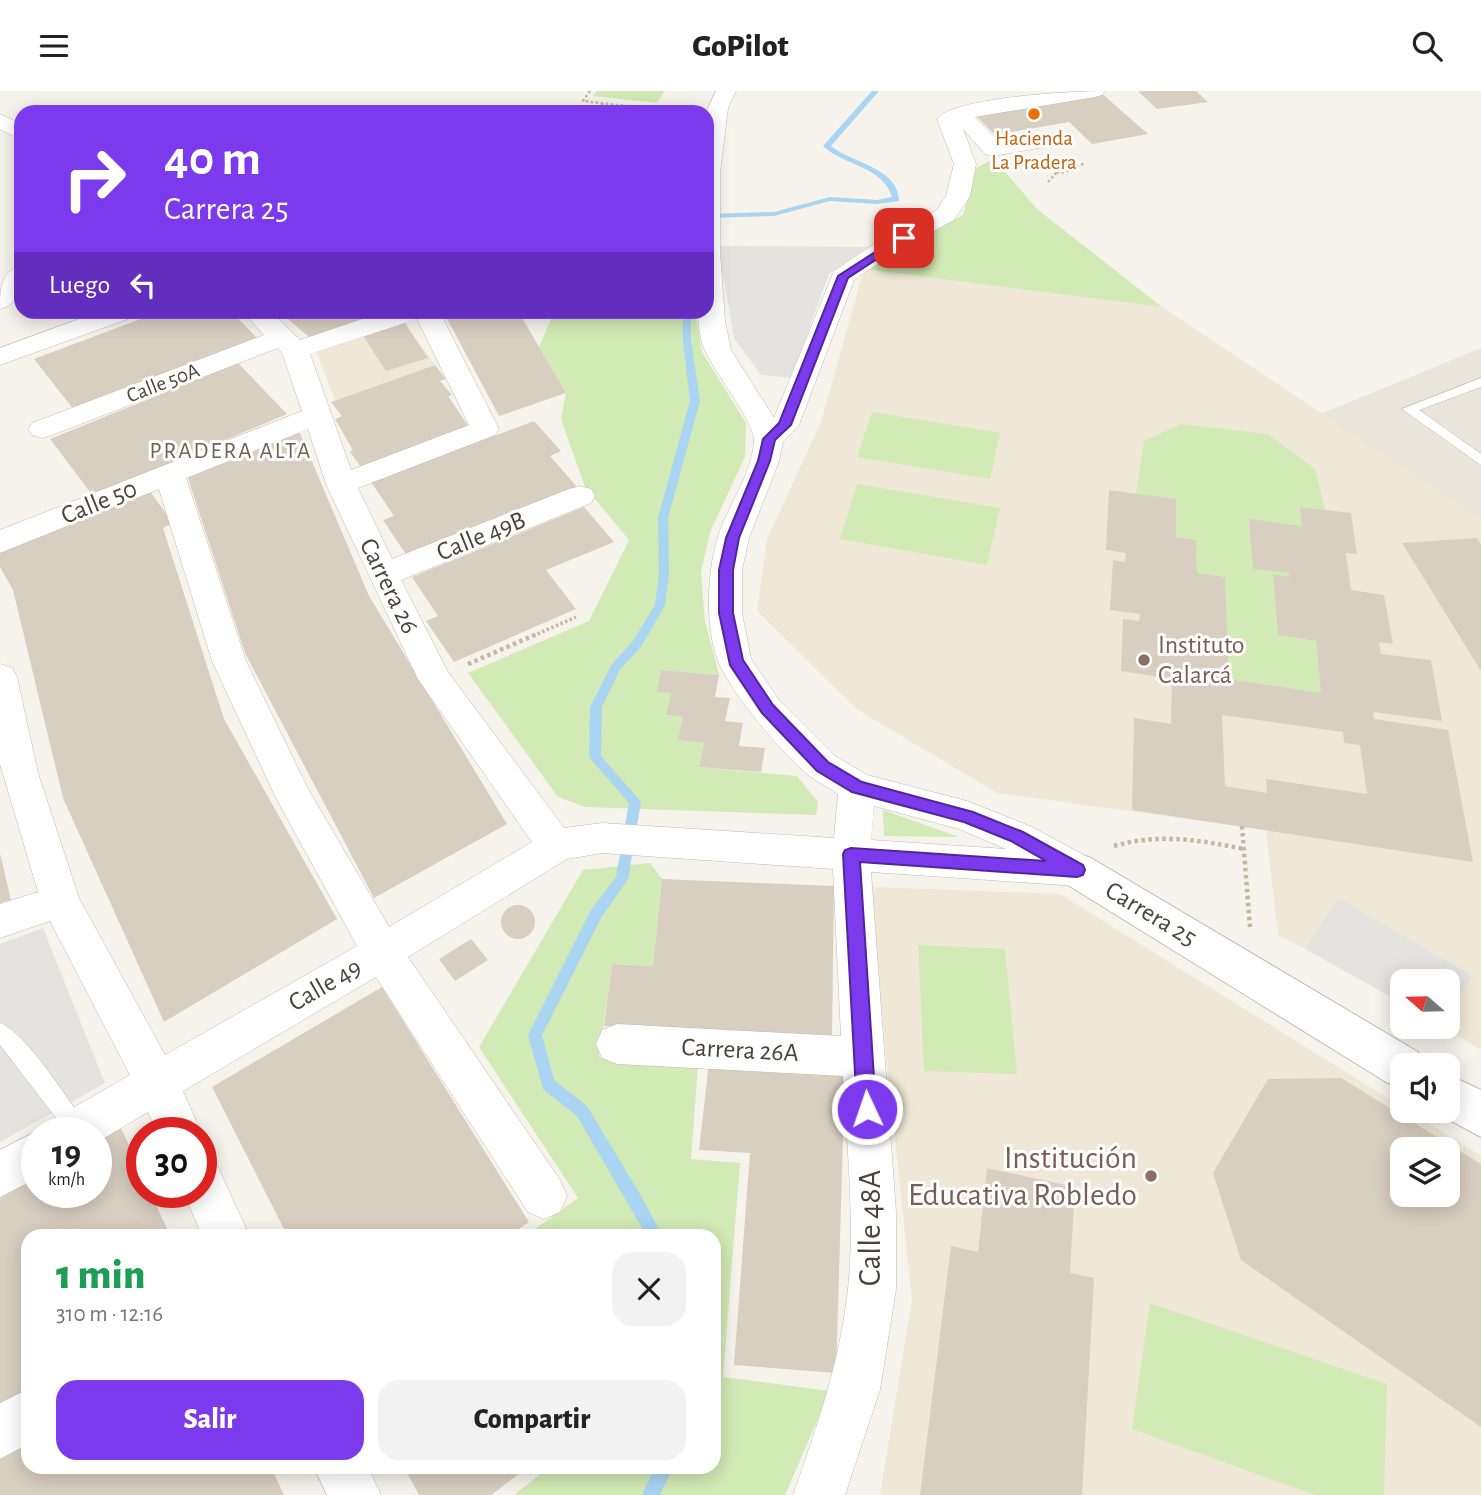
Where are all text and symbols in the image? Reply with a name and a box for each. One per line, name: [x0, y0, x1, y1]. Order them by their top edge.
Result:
icon: menu: [35, 27, 73, 65]
icon: search: [1408, 27, 1446, 65]
text: GoPilot: [692, 30, 789, 62]
marker: Hacienda La Pradera: [1026, 106, 1042, 122]
place label: Hacienda La Pradera: [991, 128, 1077, 173]
icon: right: [49, 133, 140, 224]
text: 40 m: [164, 135, 261, 184]
text: Carrera 25: [164, 193, 289, 225]
pin: [874, 208, 934, 268]
icon: arrive: [885, 219, 923, 257]
icon: left: [124, 266, 162, 304]
text: Luego: [49, 272, 110, 298]
street label: Calle 50A: [124, 360, 202, 406]
district label: PRADERA ALTA: [150, 440, 312, 463]
street label: Calle 50: [57, 475, 141, 529]
street label: Calle 49B: [433, 506, 529, 566]
street label: Carrera 26: [355, 534, 423, 638]
place label: Instituto Calarcá: [1158, 632, 1245, 688]
marker: Instituto Calarcá: [1136, 652, 1152, 668]
street label: Carrera 25: [1101, 877, 1201, 951]
street label: Calle 49: [284, 954, 366, 1016]
north arrow: [1390, 969, 1460, 1039]
map controls: [1390, 969, 1460, 1207]
street label: Carrera 26A: [681, 1034, 799, 1066]
button: sound: [1390, 1053, 1460, 1123]
position arrow: [830, 1072, 904, 1146]
speed limit sign: 30: [126, 1117, 217, 1208]
text: 19: [52, 1136, 81, 1171]
button: layers: [1390, 1137, 1460, 1207]
place label: Institución Educativa Robledo: [908, 1142, 1137, 1211]
marker: Institución Educativa Robledo: [1143, 1168, 1159, 1184]
street label: Calle 48A: [854, 1170, 886, 1286]
text: km/h: [48, 1171, 85, 1189]
button: close: [612, 1252, 686, 1326]
text: 1 min: [56, 1254, 145, 1296]
text: 310 m · 12:16: [56, 1303, 163, 1326]
button: Salir: [56, 1380, 364, 1460]
button: Compartir: [378, 1380, 686, 1460]

